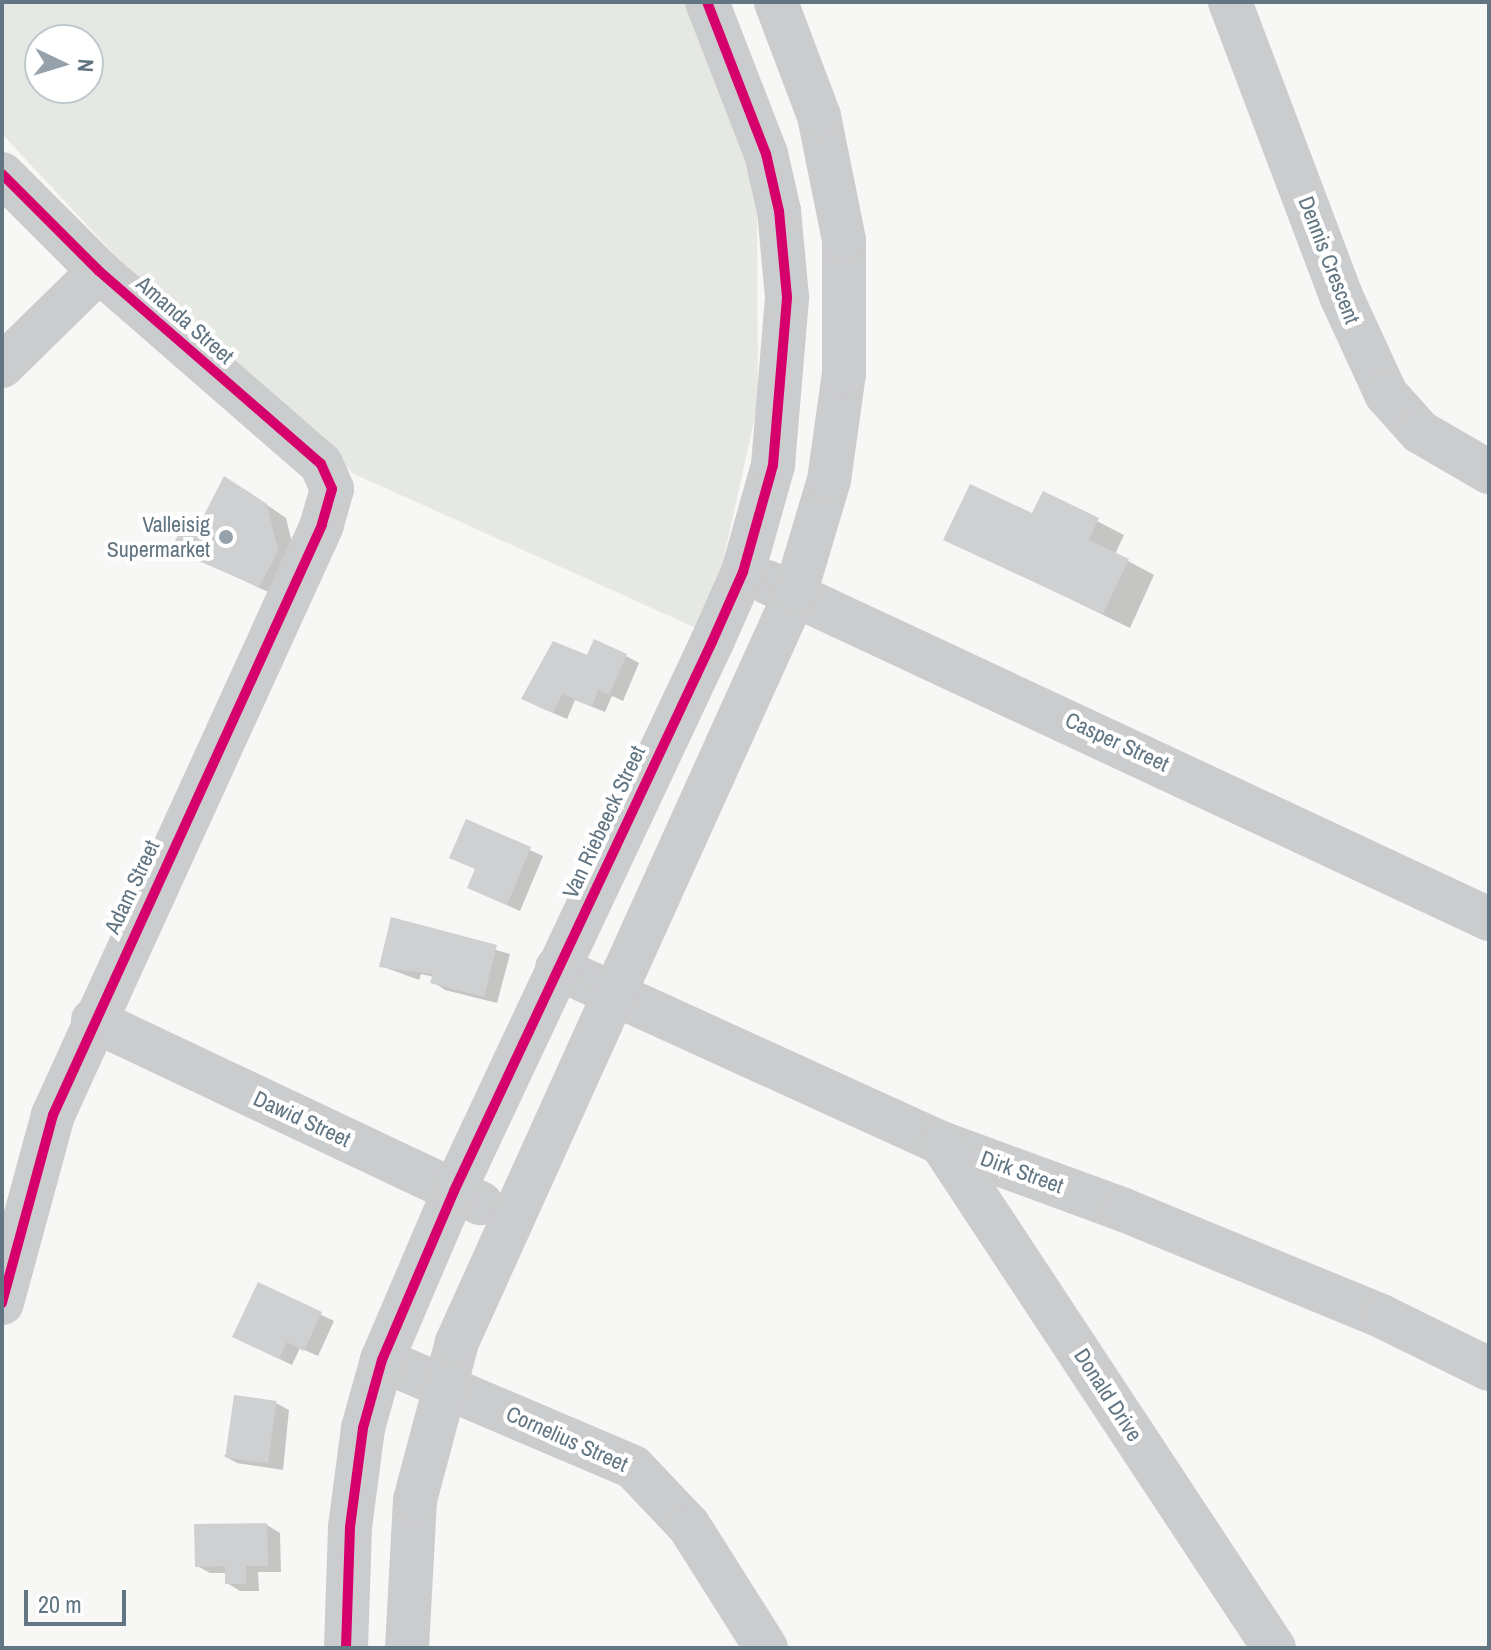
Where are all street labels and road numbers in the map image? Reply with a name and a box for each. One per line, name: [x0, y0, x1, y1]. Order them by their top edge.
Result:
street label: Dennis Crescent: [1293, 193, 1365, 327]
street label: Amanda Street: [131, 271, 239, 369]
street label: Casper Street: [1061, 707, 1173, 777]
street label: Van Riebeeck Street: [557, 742, 651, 902]
street label: Adam Street: [99, 836, 165, 938]
street label: Dawid Street: [249, 1085, 355, 1153]
street label: Dirk Street: [977, 1145, 1067, 1199]
street label: Donald Drive: [1068, 1344, 1148, 1446]
street label: Cornelius Street: [502, 1400, 632, 1478]

